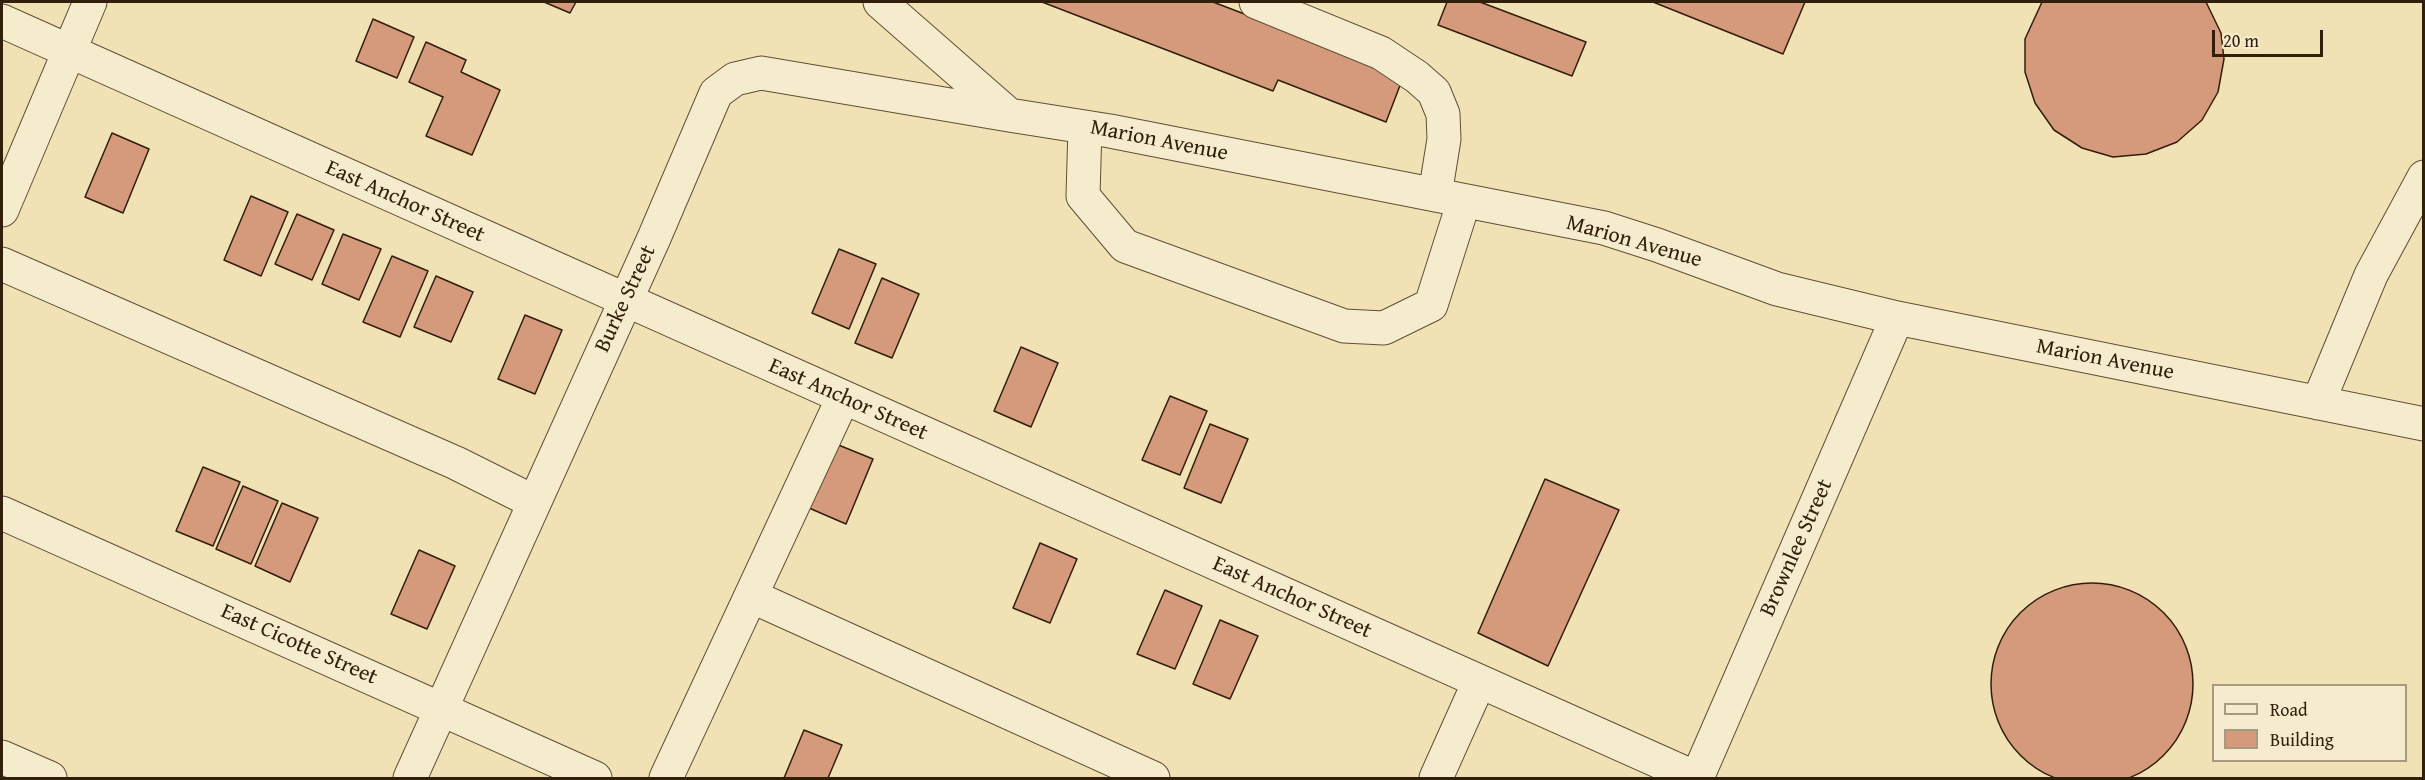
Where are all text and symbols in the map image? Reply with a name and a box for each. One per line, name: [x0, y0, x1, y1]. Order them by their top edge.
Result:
scale bar: [2215, 18, 2326, 56]
text: 20 m: [2223, 27, 2259, 54]
street label: Marion Avenue: [1088, 115, 1230, 167]
street label: East Anchor Street: [321, 155, 489, 249]
street label: Marion Avenue: [1563, 210, 1705, 274]
street label: Burke Street: [590, 241, 662, 357]
street label: Marion Avenue: [2034, 334, 2176, 386]
street label: East Anchor Street: [764, 353, 932, 447]
street label: Brownlee Street: [1755, 475, 1839, 621]
street label: East Anchor Street: [1208, 551, 1376, 645]
street label: East Cicotte Street: [217, 599, 381, 691]
legend: [2212, 684, 2407, 762]
text: Road: [2270, 696, 2308, 723]
text: Building: [2270, 726, 2334, 753]

